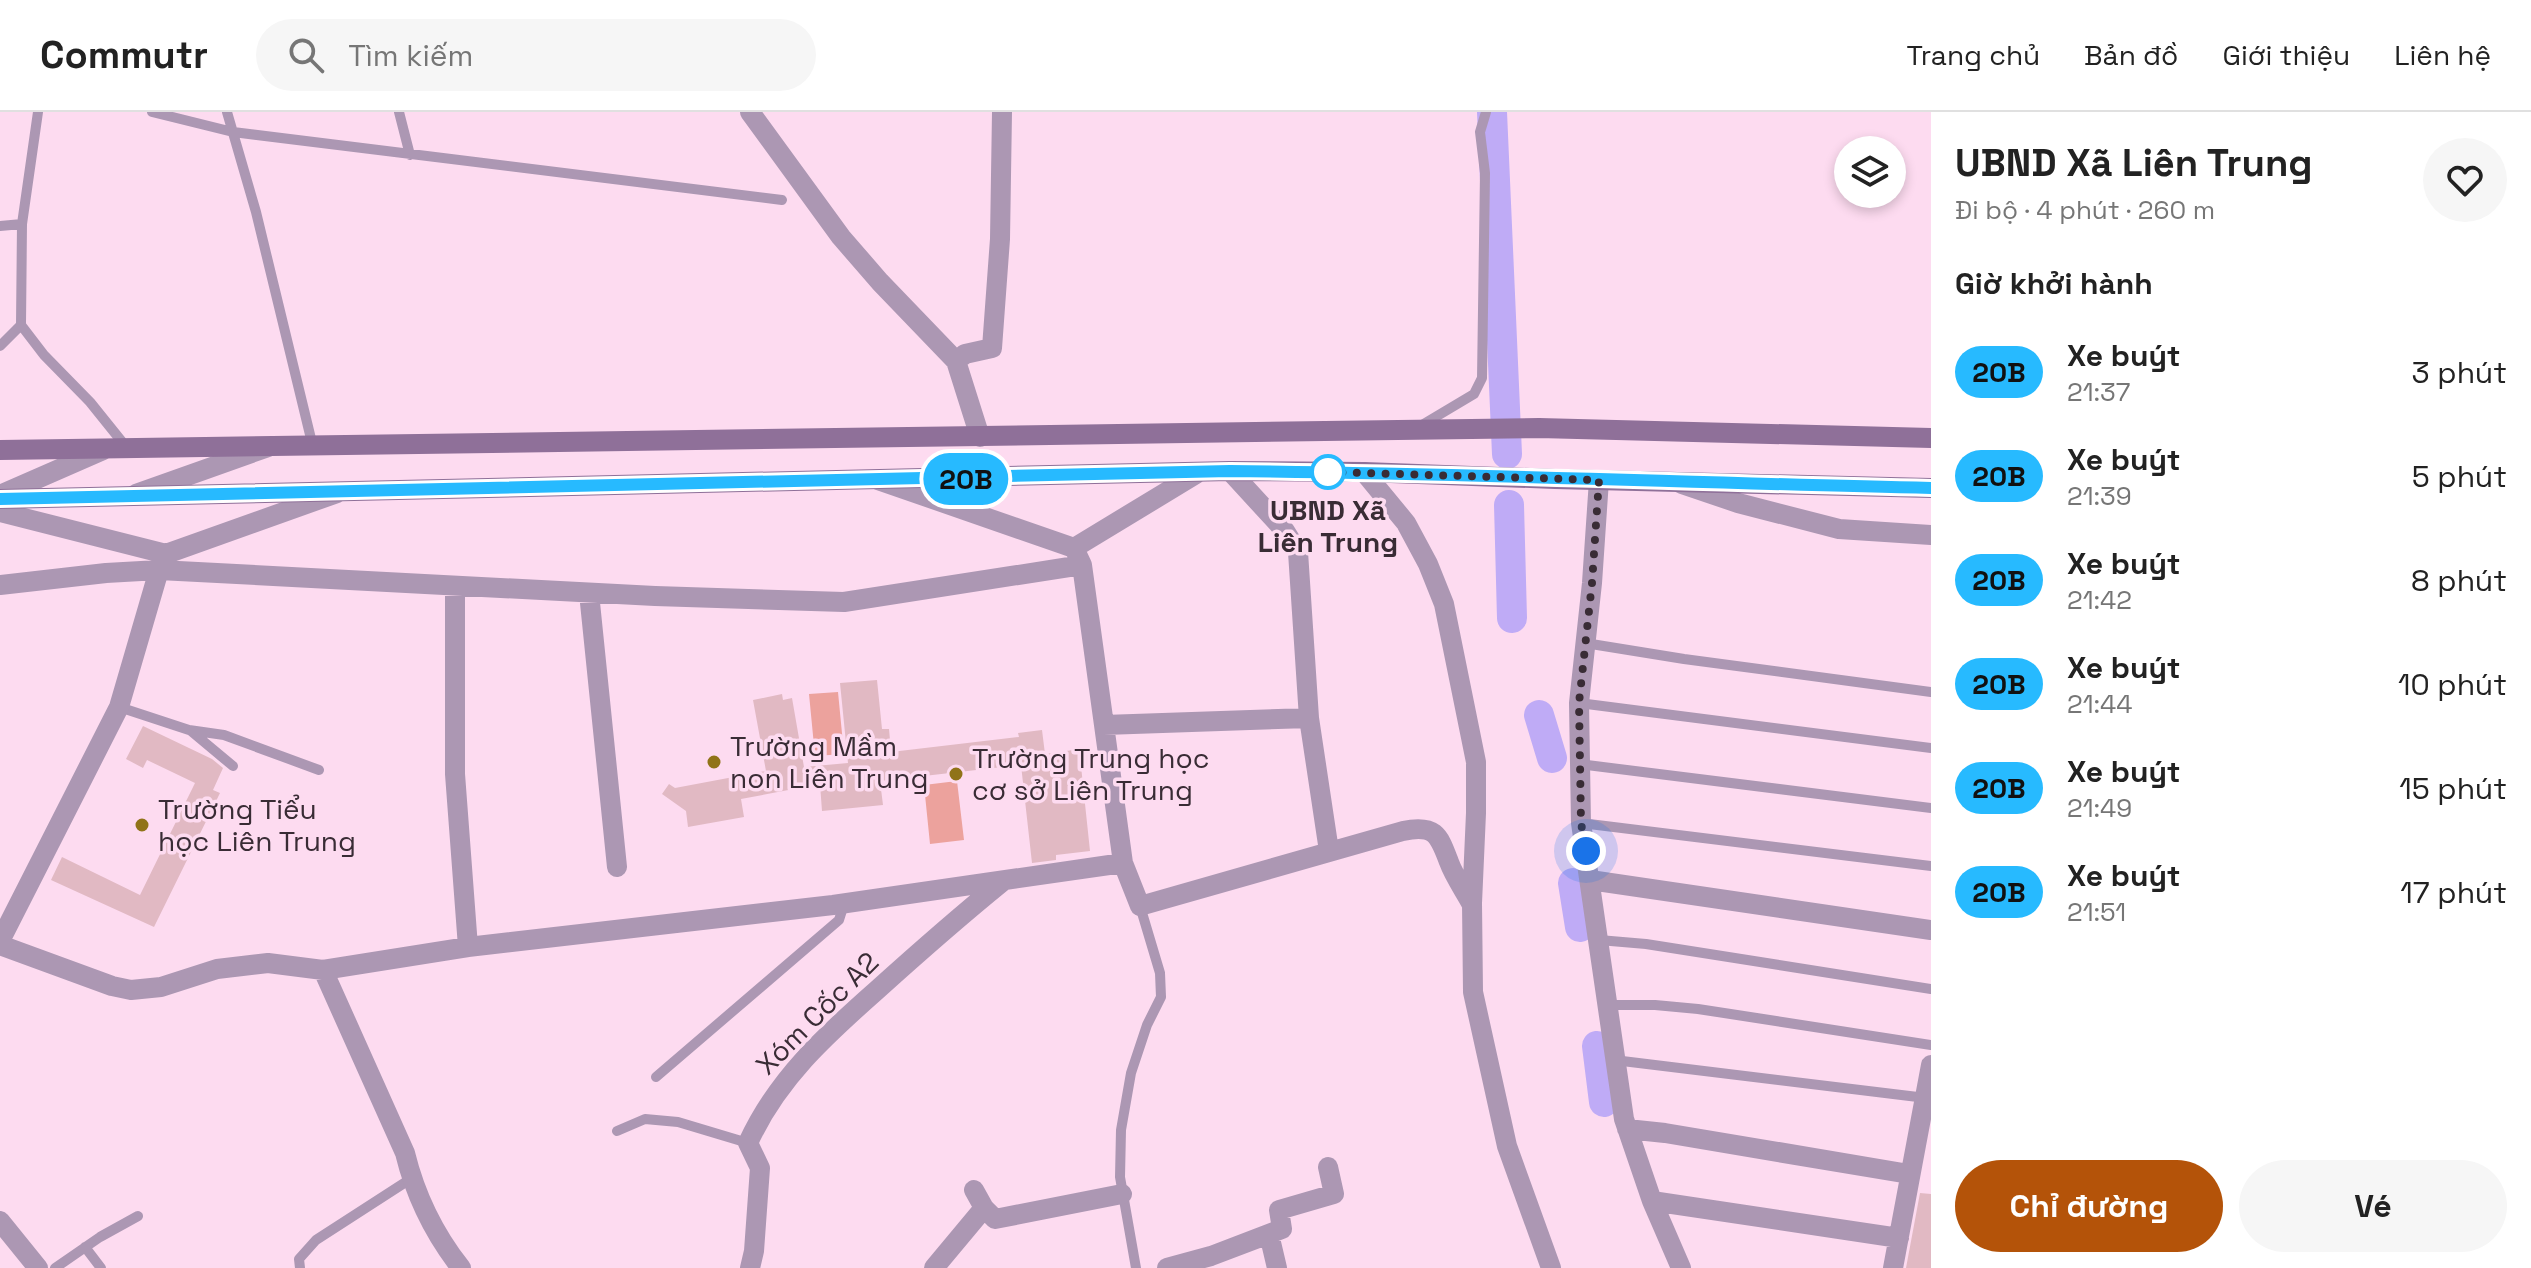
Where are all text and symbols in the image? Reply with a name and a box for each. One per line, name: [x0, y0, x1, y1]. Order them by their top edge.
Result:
search box: [256, 19, 816, 91]
text: Commutr: [40, 31, 208, 79]
icon: search: [284, 33, 328, 77]
text: Tìm kiếm: [348, 36, 473, 75]
text: Trang chủ: [1906, 37, 2040, 73]
text: Bản đồ: [2084, 37, 2178, 73]
text: Giới thiệu: [2222, 37, 2350, 73]
text: Liên hệ: [2394, 37, 2491, 73]
map controls: [1834, 136, 1906, 208]
button: layers: [1834, 136, 1906, 208]
button: heart: [2423, 138, 2507, 222]
text: UBND Xã Liên Trung: [1955, 139, 2313, 187]
text: Đi bộ · 4 phút · 260 m: [1955, 193, 2215, 227]
text: Giờ khởi hành: [1955, 264, 2153, 303]
text: Xe buýt: [2067, 336, 2181, 375]
text: 3 phút: [2412, 353, 2507, 392]
text: 20B: [1972, 354, 2026, 390]
text: 21:37: [2067, 375, 2131, 409]
text: Xe buýt: [2067, 440, 2181, 479]
line badge: 20B: [920, 453, 1012, 505]
marker: UBND Xã Liên Trung: [1311, 455, 1345, 489]
text: 5 phút: [2412, 457, 2507, 496]
text: 20B: [1972, 458, 2026, 494]
text: 20B: [939, 461, 993, 497]
text: 21:39: [2067, 479, 2132, 513]
place label: UBND Xã Liên Trung: [1258, 492, 1398, 560]
text: Xe buýt: [2067, 544, 2181, 583]
text: 8 phút: [2411, 561, 2507, 600]
text: 20B: [1972, 562, 2026, 598]
text: 21:42: [2067, 583, 2132, 617]
text: Xe buýt: [2067, 648, 2181, 687]
text: 10 phút: [2398, 665, 2507, 704]
text: 20B: [1972, 666, 2026, 702]
text: 21:44: [2067, 687, 2133, 721]
place label: Trường Mầm non Liên Trung: [730, 728, 928, 796]
place label: Trường Trung học cơ sở Liên Trung: [972, 740, 1210, 808]
text: Xe buýt: [2067, 752, 2181, 791]
marker: Trường Mầm non Liên Trung: [705, 753, 723, 771]
marker: Trường Trung học cơ sở Liên Trung: [947, 765, 965, 783]
text: 15 phút: [2399, 769, 2507, 808]
text: 20B: [1972, 770, 2026, 806]
place label: Trường Tiểu học Liên Trung: [158, 791, 356, 859]
text: 21:49: [2067, 791, 2132, 825]
marker: Trường Tiểu học Liên Trung: [133, 816, 151, 834]
your location: [1566, 831, 1606, 871]
text: Xe buýt: [2067, 856, 2181, 895]
text: 17 phút: [2400, 873, 2507, 912]
text: 20B: [1972, 874, 2026, 910]
text: 21:51: [2067, 895, 2126, 929]
street label: Xóm Cốc A2: [748, 944, 886, 1082]
button: Chỉ đường: [1955, 1160, 2223, 1252]
button: Vé: [2239, 1160, 2507, 1252]

